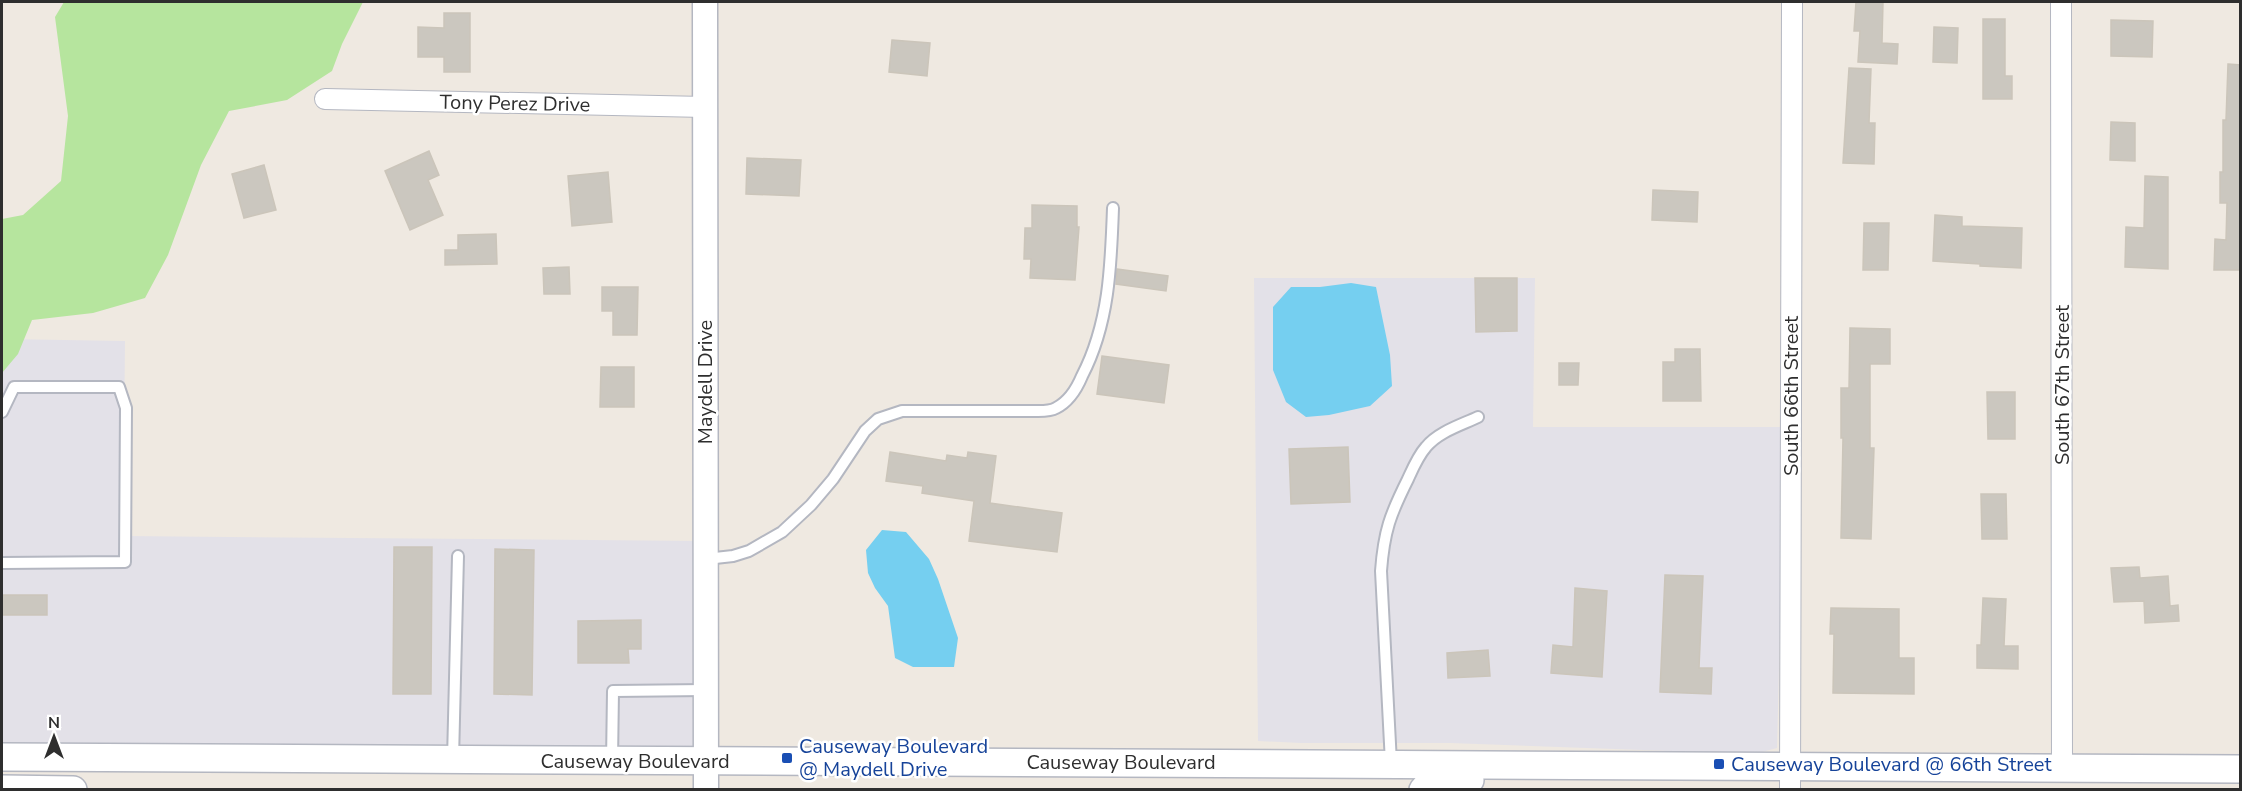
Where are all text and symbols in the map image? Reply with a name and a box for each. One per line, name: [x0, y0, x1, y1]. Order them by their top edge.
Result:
street label: Tony Perez Drive: [439, 89, 591, 118]
street label: South 67th Street: [2049, 304, 2076, 465]
street label: South 66th Street: [1778, 315, 1805, 476]
street label: Maydell Drive: [692, 320, 719, 444]
north arrow: [24, 707, 84, 767]
text: N: [48, 712, 60, 734]
place label: Causeway Boulevard @ Maydell Drive: [799, 733, 988, 783]
street label: Causeway Boulevard: [540, 748, 730, 775]
street label: Causeway Boulevard: [1026, 749, 1216, 776]
marker: Causeway Boulevard @ Maydell Drive: [780, 751, 794, 765]
place label: Causeway Boulevard @ 66th Street: [1731, 751, 2052, 778]
marker: Causeway Boulevard @ 66th Street: [1712, 757, 1726, 771]

